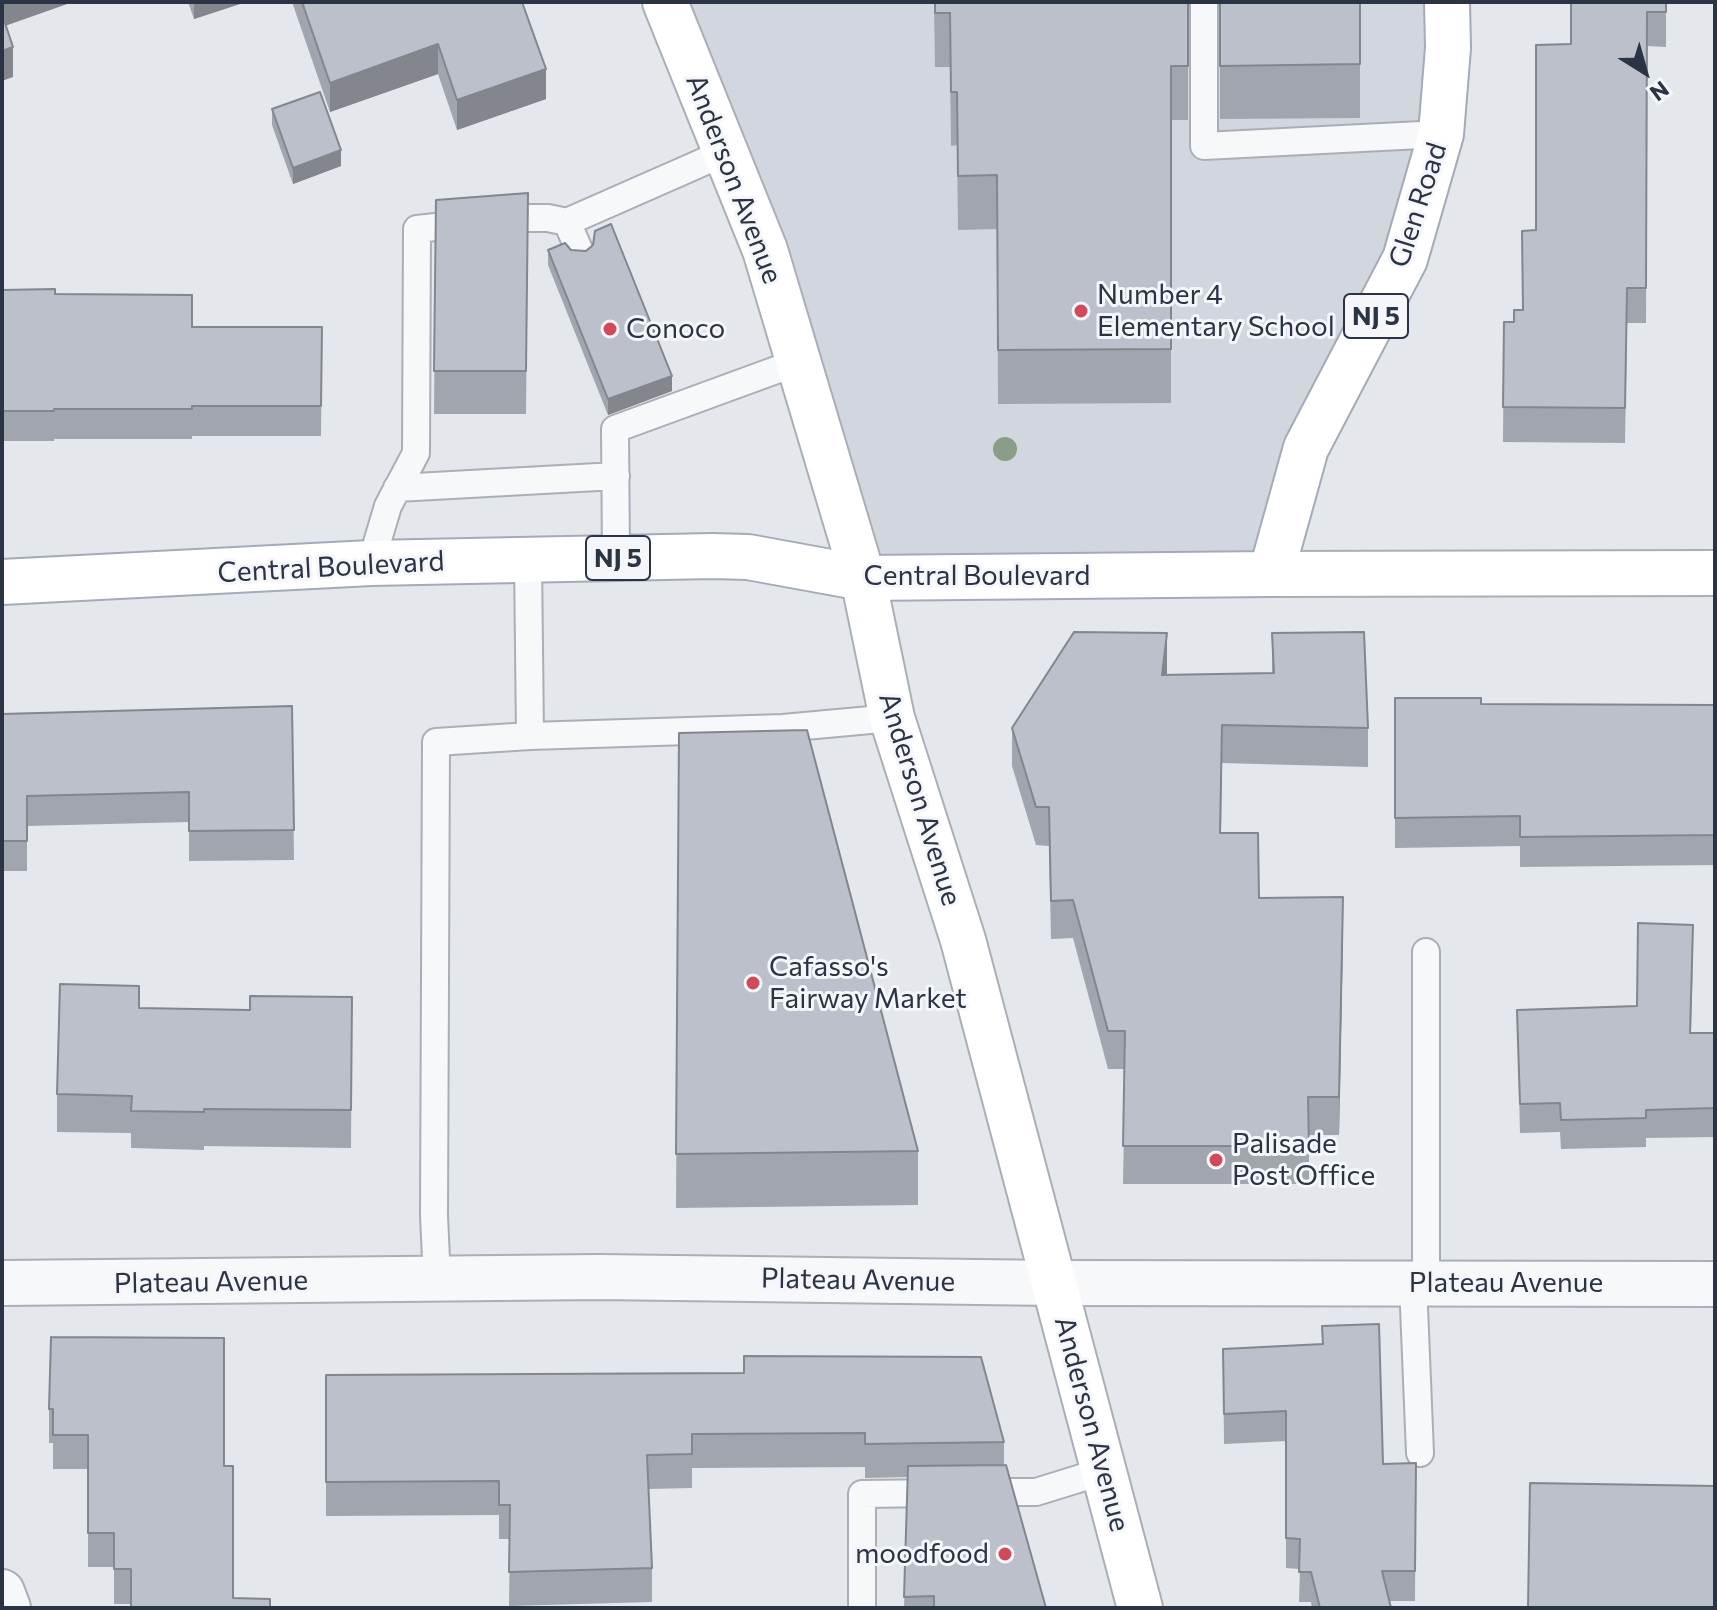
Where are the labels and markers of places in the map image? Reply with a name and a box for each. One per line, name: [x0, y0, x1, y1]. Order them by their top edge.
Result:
place label: Number 4 Elementary School: [1097, 278, 1335, 344]
marker: Number 4 Elementary School: [1072, 302, 1090, 320]
place label: Conoco: [626, 312, 725, 346]
marker: Conoco: [601, 320, 619, 338]
place label: Cafasso's Fairway Market: [769, 950, 967, 1016]
marker: Cafasso's Fairway Market: [744, 974, 762, 992]
place label: Palisade Post Office: [1232, 1127, 1375, 1193]
marker: Palisade Post Office: [1207, 1151, 1225, 1169]
place label: moodfood: [855, 1537, 989, 1571]
marker: moodfood: [996, 1545, 1014, 1563]

